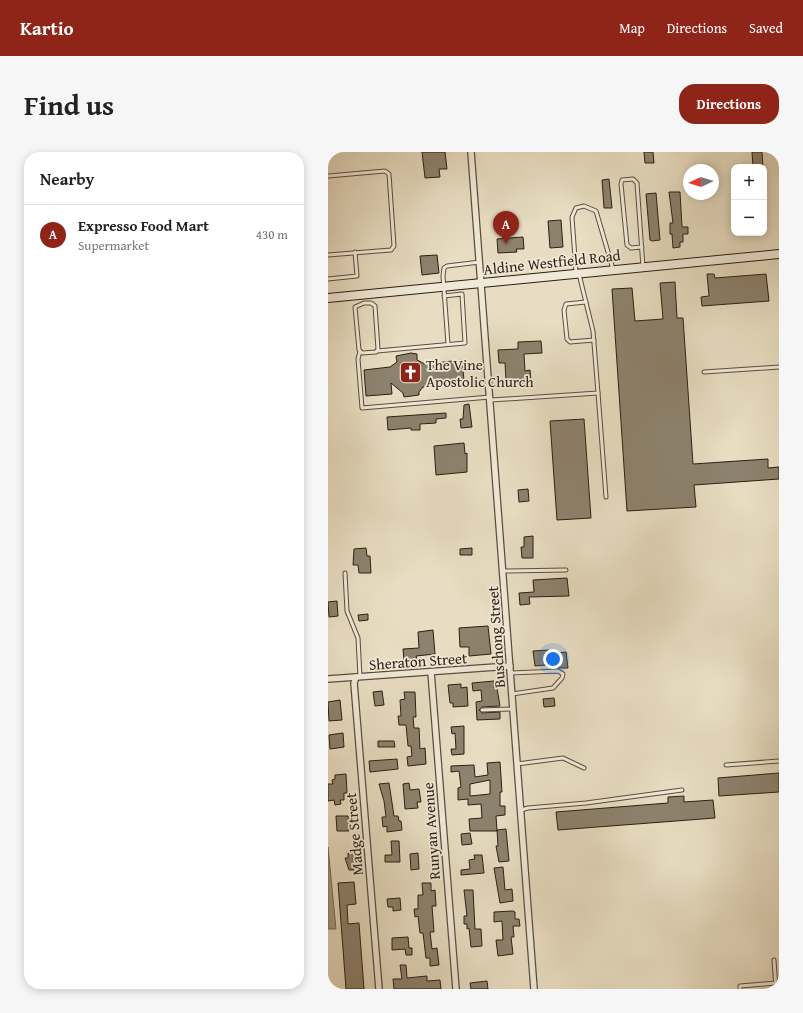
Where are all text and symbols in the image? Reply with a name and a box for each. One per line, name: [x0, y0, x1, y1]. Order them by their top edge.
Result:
text: Kartio: [20, 14, 74, 42]
text: Map: [619, 18, 645, 38]
text: Directions: [667, 18, 727, 38]
text: Saved: [749, 18, 783, 38]
text: Find us: [24, 84, 114, 125]
button: Directions: [679, 84, 779, 124]
north arrow: [683, 164, 719, 200]
map controls: [731, 164, 767, 236]
button: +: [731, 164, 767, 200]
text: Nearby: [40, 166, 94, 191]
button: −: [731, 200, 767, 236]
pin: A: [493, 211, 519, 244]
text: Expresso Food Mart: [78, 215, 209, 236]
text: A: [49, 225, 57, 244]
text: 430 m: [256, 225, 288, 244]
text: Supermarket: [78, 236, 149, 255]
street label: Aldine Westfield Road: [482, 244, 622, 280]
place label: The Vine Apostolic Church: [426, 354, 534, 392]
church icon: The Vine Apostolic Church: [398, 360, 424, 386]
street label: Buschong Street: [482, 585, 510, 689]
street label: Sheraton Street: [368, 647, 469, 675]
your location: [543, 649, 563, 669]
street label: Runyan Avenue: [417, 782, 445, 880]
street label: Madge Street: [340, 791, 368, 876]

